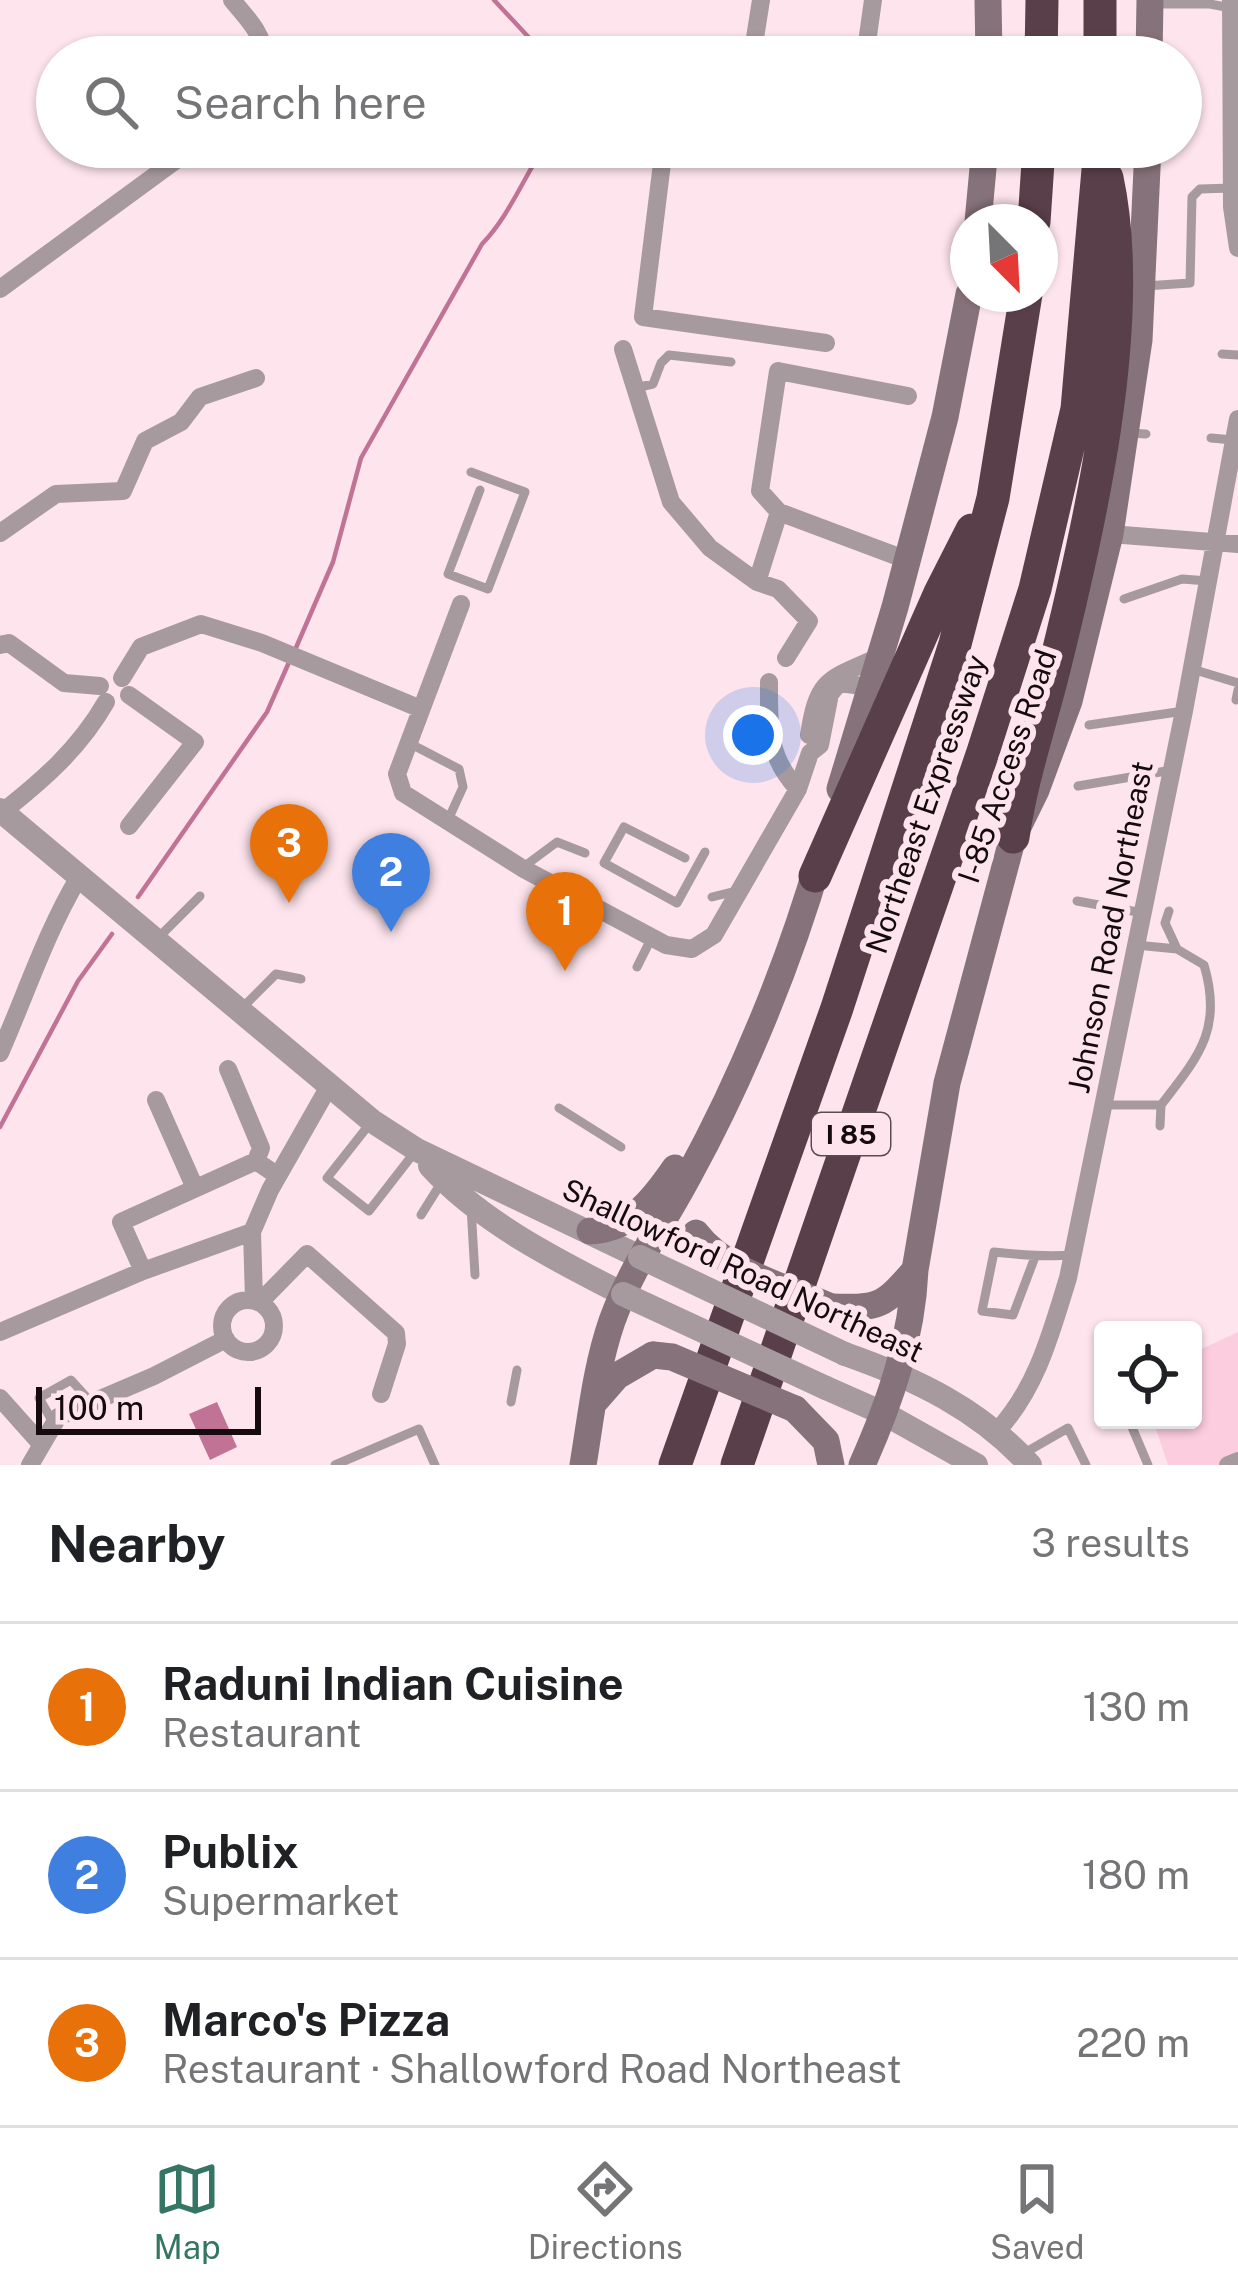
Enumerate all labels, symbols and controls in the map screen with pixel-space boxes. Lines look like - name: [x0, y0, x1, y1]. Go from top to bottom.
- search box: [36, 36, 1202, 168]
- icon: search: [78, 69, 144, 135]
- text: Search here: [174, 76, 427, 129]
- north arrow: [950, 204, 1058, 312]
- street label: I-85 Access Road: [950, 645, 1064, 887]
- street label: Northeast Expressway: [858, 650, 994, 958]
- your location: [723, 705, 783, 765]
- street label: Johnson Road Northeast: [1060, 758, 1160, 1096]
- pin: 3: [250, 804, 328, 903]
- pin: 2: [352, 833, 430, 932]
- pin: 1: [526, 872, 604, 971]
- road number: I 85: [812, 1113, 890, 1155]
- street label: Shallowford Road Northeast: [557, 1170, 929, 1370]
- map controls: [1094, 1321, 1202, 1429]
- button: locate: [1094, 1321, 1202, 1429]
- scale bar: [36, 1381, 261, 1434]
- text: 100 m: [54, 1389, 144, 1427]
- text: Nearby: [48, 1514, 225, 1573]
- text: 3 results: [1031, 1520, 1190, 1566]
- text: Raduni Indian Cuisine: [162, 1657, 624, 1710]
- text: 1: [79, 1684, 95, 1730]
- text: 130 m: [1083, 1684, 1190, 1730]
- text: Restaurant: [162, 1710, 361, 1756]
- text: Publix: [162, 1825, 299, 1878]
- text: 2: [75, 1852, 99, 1898]
- text: 180 m: [1082, 1852, 1190, 1898]
- text: Supermarket: [162, 1878, 399, 1924]
- text: Marco's Pizza: [162, 1993, 450, 2046]
- text: 3: [74, 2020, 100, 2066]
- text: 220 m: [1076, 2020, 1190, 2066]
- text: Restaurant · Shallowford Road Northeast: [162, 2046, 902, 2092]
- tab: Map: [154, 2156, 221, 2266]
- tab: Directions: [528, 2156, 683, 2266]
- tab: Saved: [990, 2156, 1084, 2266]

